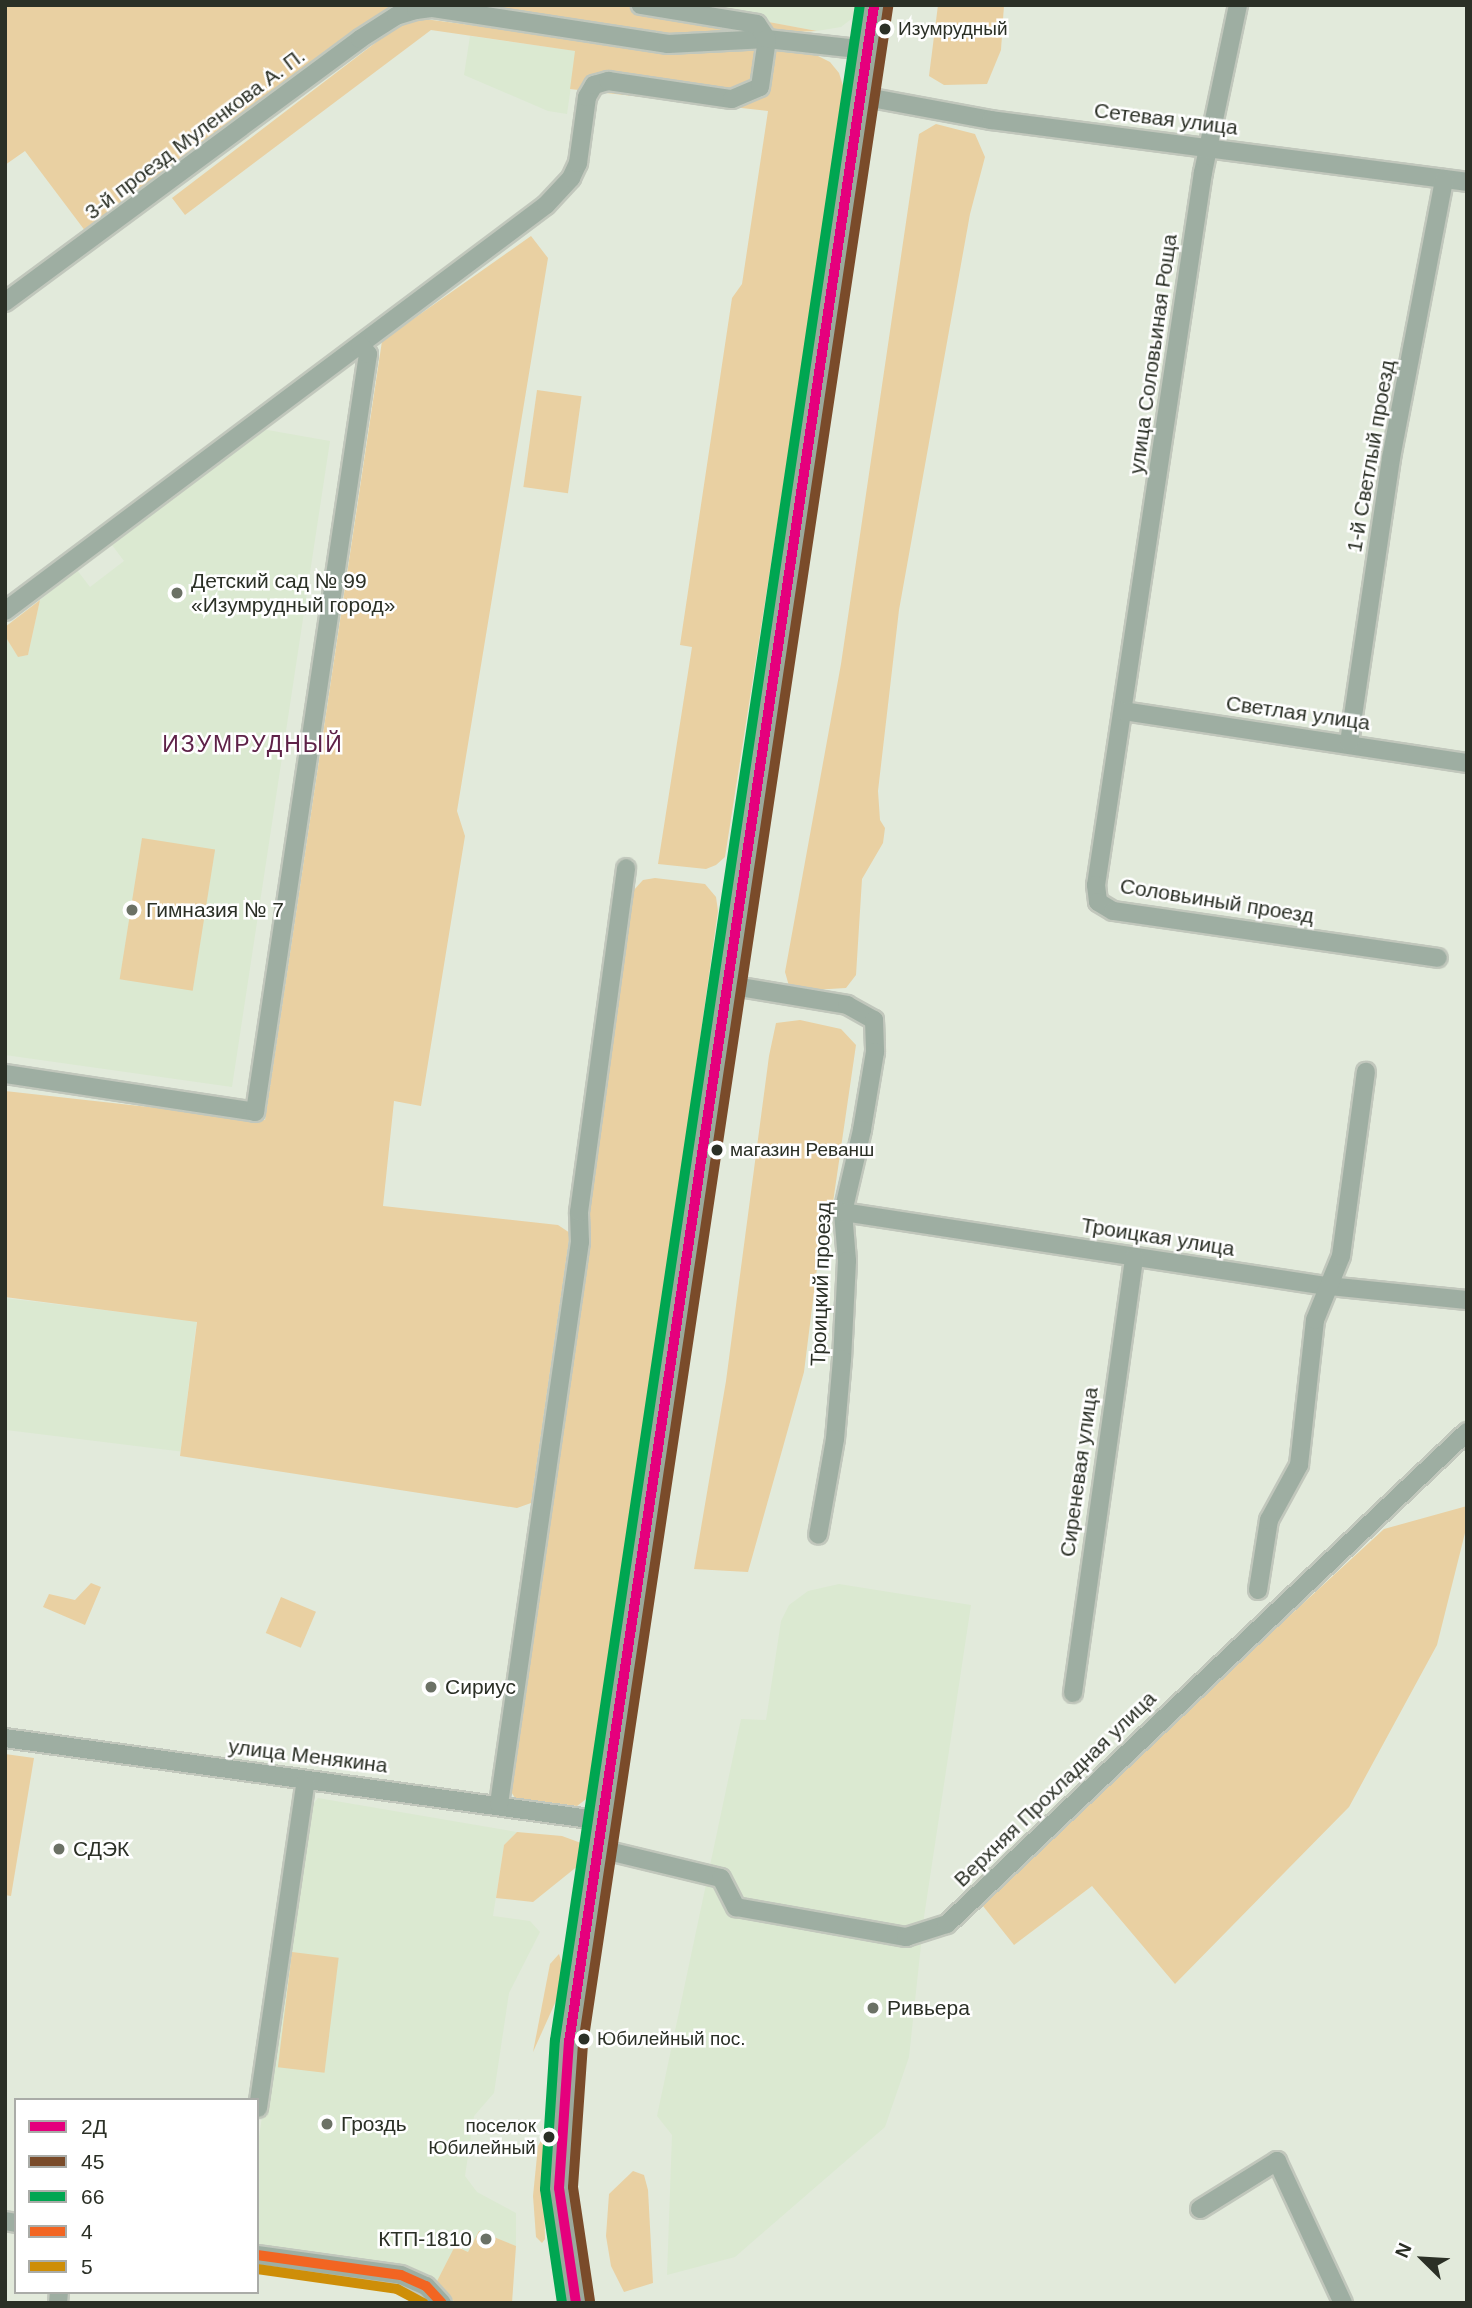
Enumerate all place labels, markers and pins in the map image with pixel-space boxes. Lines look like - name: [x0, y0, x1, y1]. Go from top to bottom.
- place label: Изумрудный: [898, 18, 1008, 40]
- marker: Изумрудный: [878, 22, 892, 36]
- place label: Детский сад № 99 «Изумрудный город»: [191, 568, 395, 618]
- marker: Детский сад № 99 «Изумрудный город»: [169, 585, 185, 601]
- place label: Гимназия № 7: [146, 897, 284, 923]
- marker: Гимназия № 7: [124, 902, 140, 918]
- place label: магазин Реванш: [730, 1139, 874, 1161]
- marker: магазин Реванш: [710, 1143, 724, 1157]
- place label: Сириус: [445, 1674, 516, 1700]
- marker: Сириус: [423, 1679, 439, 1695]
- place label: СДЭК: [73, 1836, 129, 1862]
- marker: СДЭК: [51, 1841, 67, 1857]
- place label: Ривьера: [887, 1995, 970, 2021]
- marker: Ривьера: [865, 2000, 881, 2016]
- place label: Юбилейный пос.: [597, 2028, 746, 2050]
- marker: Юбилейный пос.: [577, 2032, 591, 2046]
- place label: Гроздь: [341, 2111, 407, 2137]
- place label: поселок Юбилейный: [428, 2115, 536, 2159]
- marker: Гроздь: [319, 2116, 335, 2132]
- marker: поселок Юбилейный: [542, 2130, 556, 2144]
- place label: КТП-1810: [378, 2226, 472, 2252]
- marker: КТП-1810: [478, 2231, 494, 2247]

